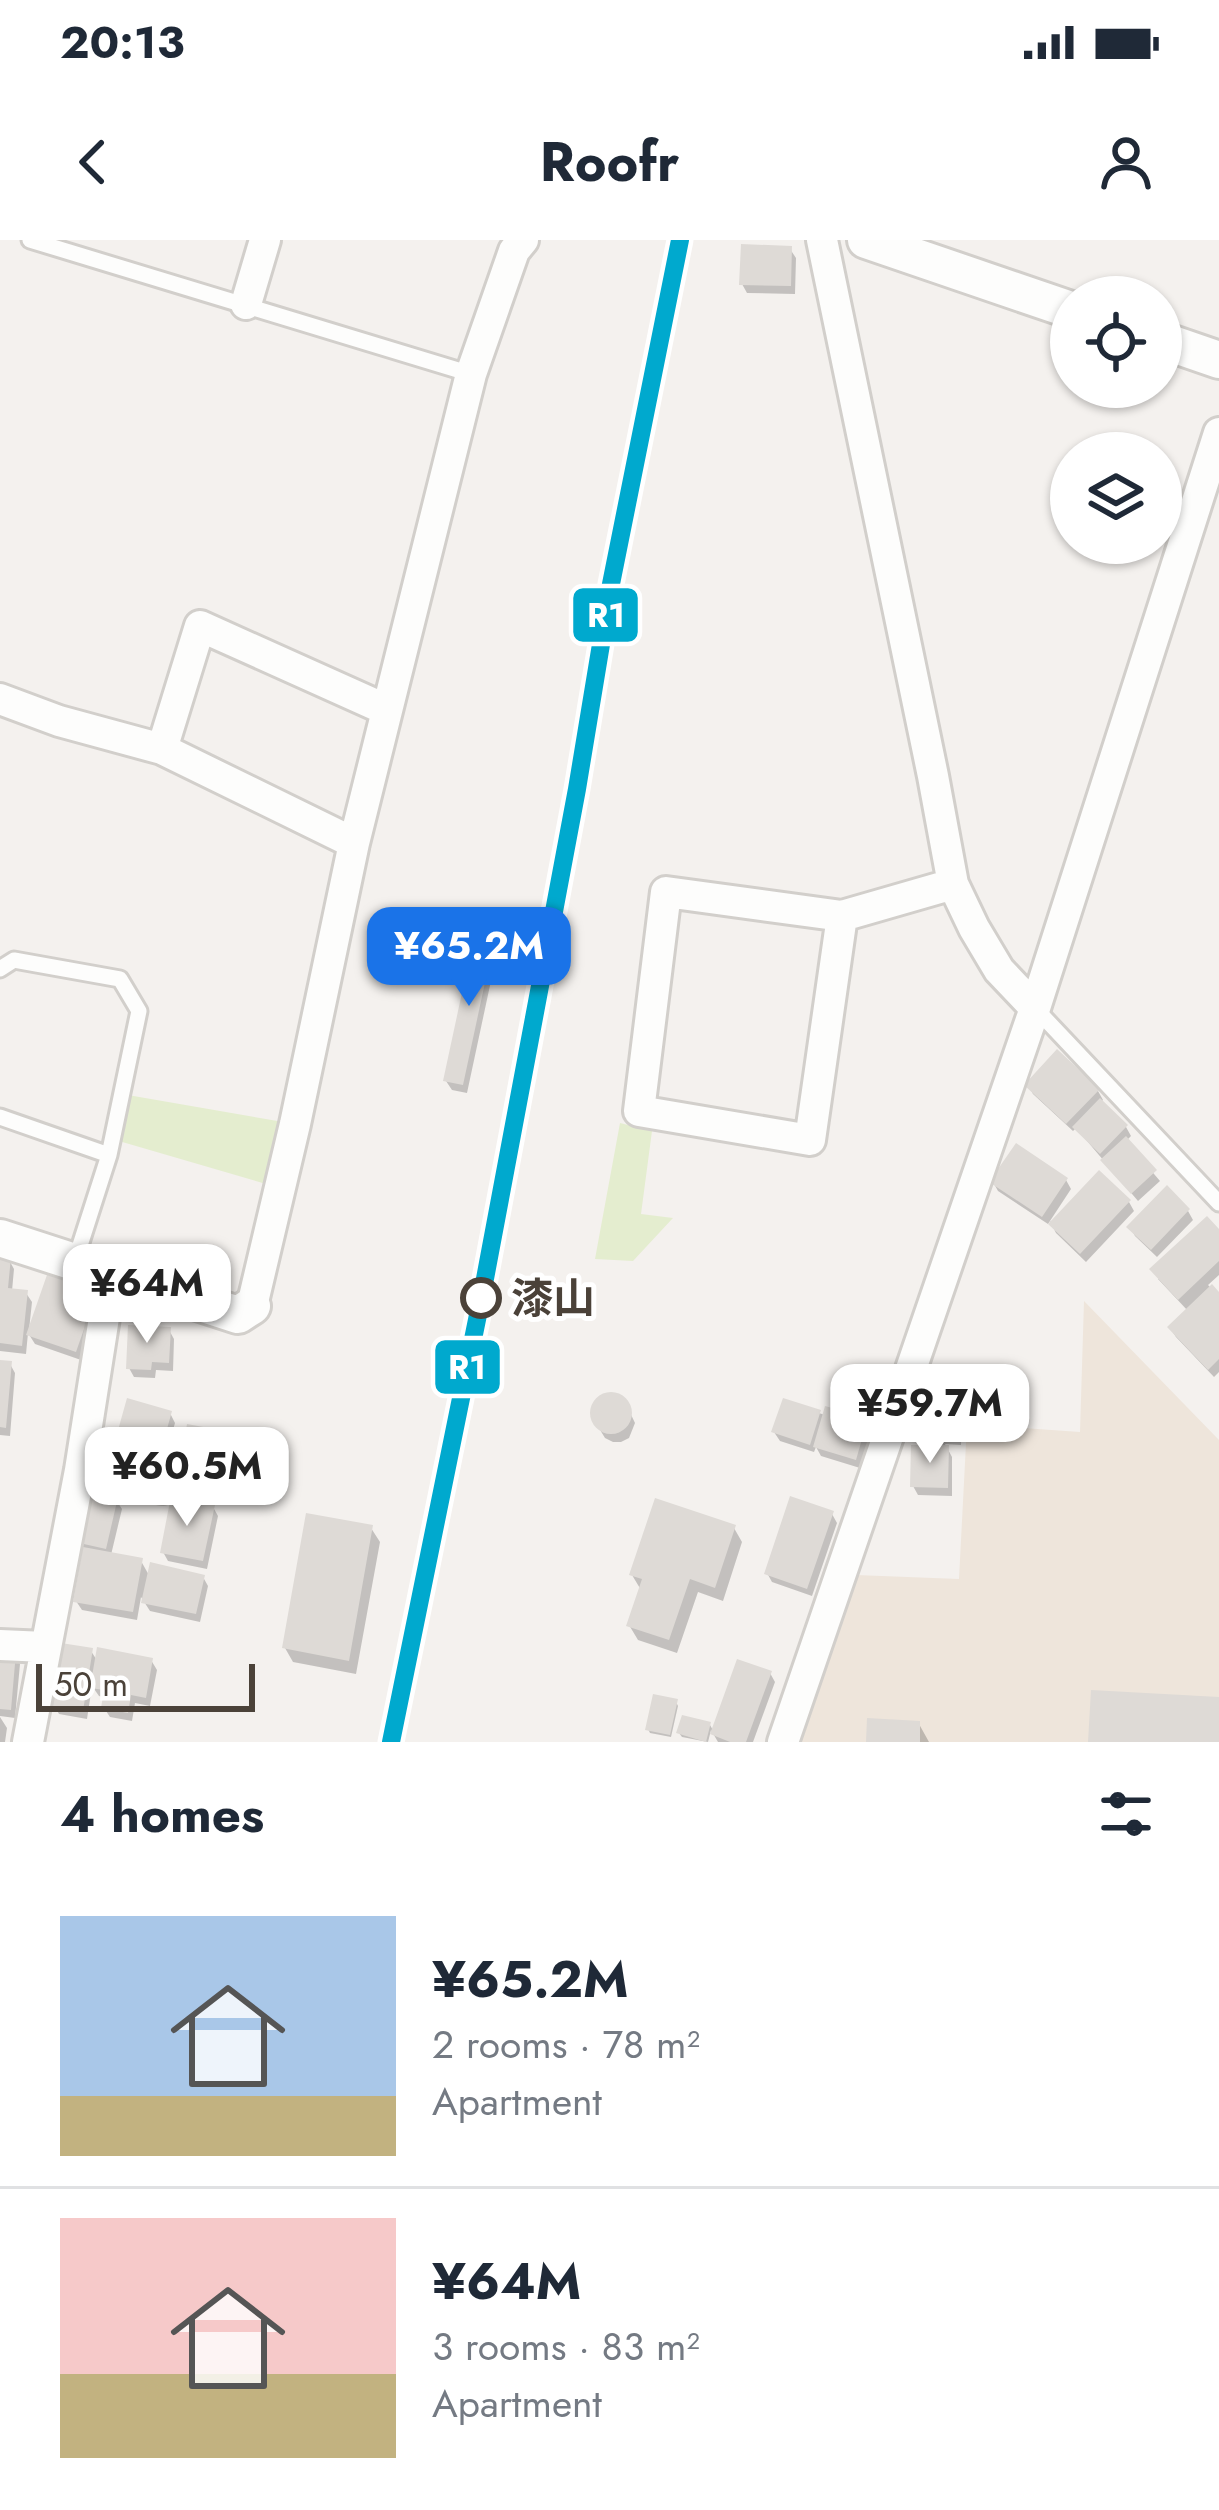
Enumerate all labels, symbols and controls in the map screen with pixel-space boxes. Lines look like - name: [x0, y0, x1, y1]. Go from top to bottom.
- text: 20:13: [60, 10, 185, 75]
- text: Roofr: [540, 123, 679, 201]
- icon: back: [60, 129, 126, 195]
- icon: person: [1093, 129, 1159, 195]
- map controls: [1050, 276, 1182, 564]
- button: locate: [1050, 276, 1182, 408]
- button: layers: [1050, 432, 1182, 564]
- line badge: R1: [571, 586, 640, 644]
- text: R1: [587, 592, 625, 639]
- pin: ¥65.2M: [371, 907, 567, 1009]
- text: ¥65.2M: [394, 917, 544, 974]
- pin: ¥64M: [76, 1244, 218, 1346]
- text: ¥64M: [90, 1254, 204, 1311]
- place label: 漆山: [511, 1268, 595, 1329]
- marker: 漆山: [462, 1279, 500, 1317]
- line badge: R1: [433, 1338, 502, 1396]
- text: R1: [448, 1344, 486, 1391]
- pin: ¥59.7M: [832, 1364, 1028, 1466]
- text: ¥59.7M: [857, 1374, 1003, 1431]
- pin: ¥60.5M: [89, 1427, 285, 1529]
- text: ¥60.5M: [112, 1437, 262, 1494]
- scale bar: [36, 1658, 255, 1711]
- text: 50 m: [54, 1661, 128, 1708]
- text: 4 homes: [60, 1777, 264, 1851]
- icon: filters: [1093, 1781, 1159, 1847]
- text: ¥65.2M: [432, 1942, 628, 2016]
- icon: home: [156, 1964, 300, 2108]
- text: 2 rooms · 78 m²: [432, 2016, 700, 2073]
- text: Apartment: [432, 2073, 602, 2130]
- text: ¥64M: [432, 2244, 581, 2318]
- icon: home: [156, 2266, 300, 2410]
- text: 3 rooms · 83 m²: [432, 2318, 700, 2375]
- text: Apartment: [432, 2375, 602, 2432]

